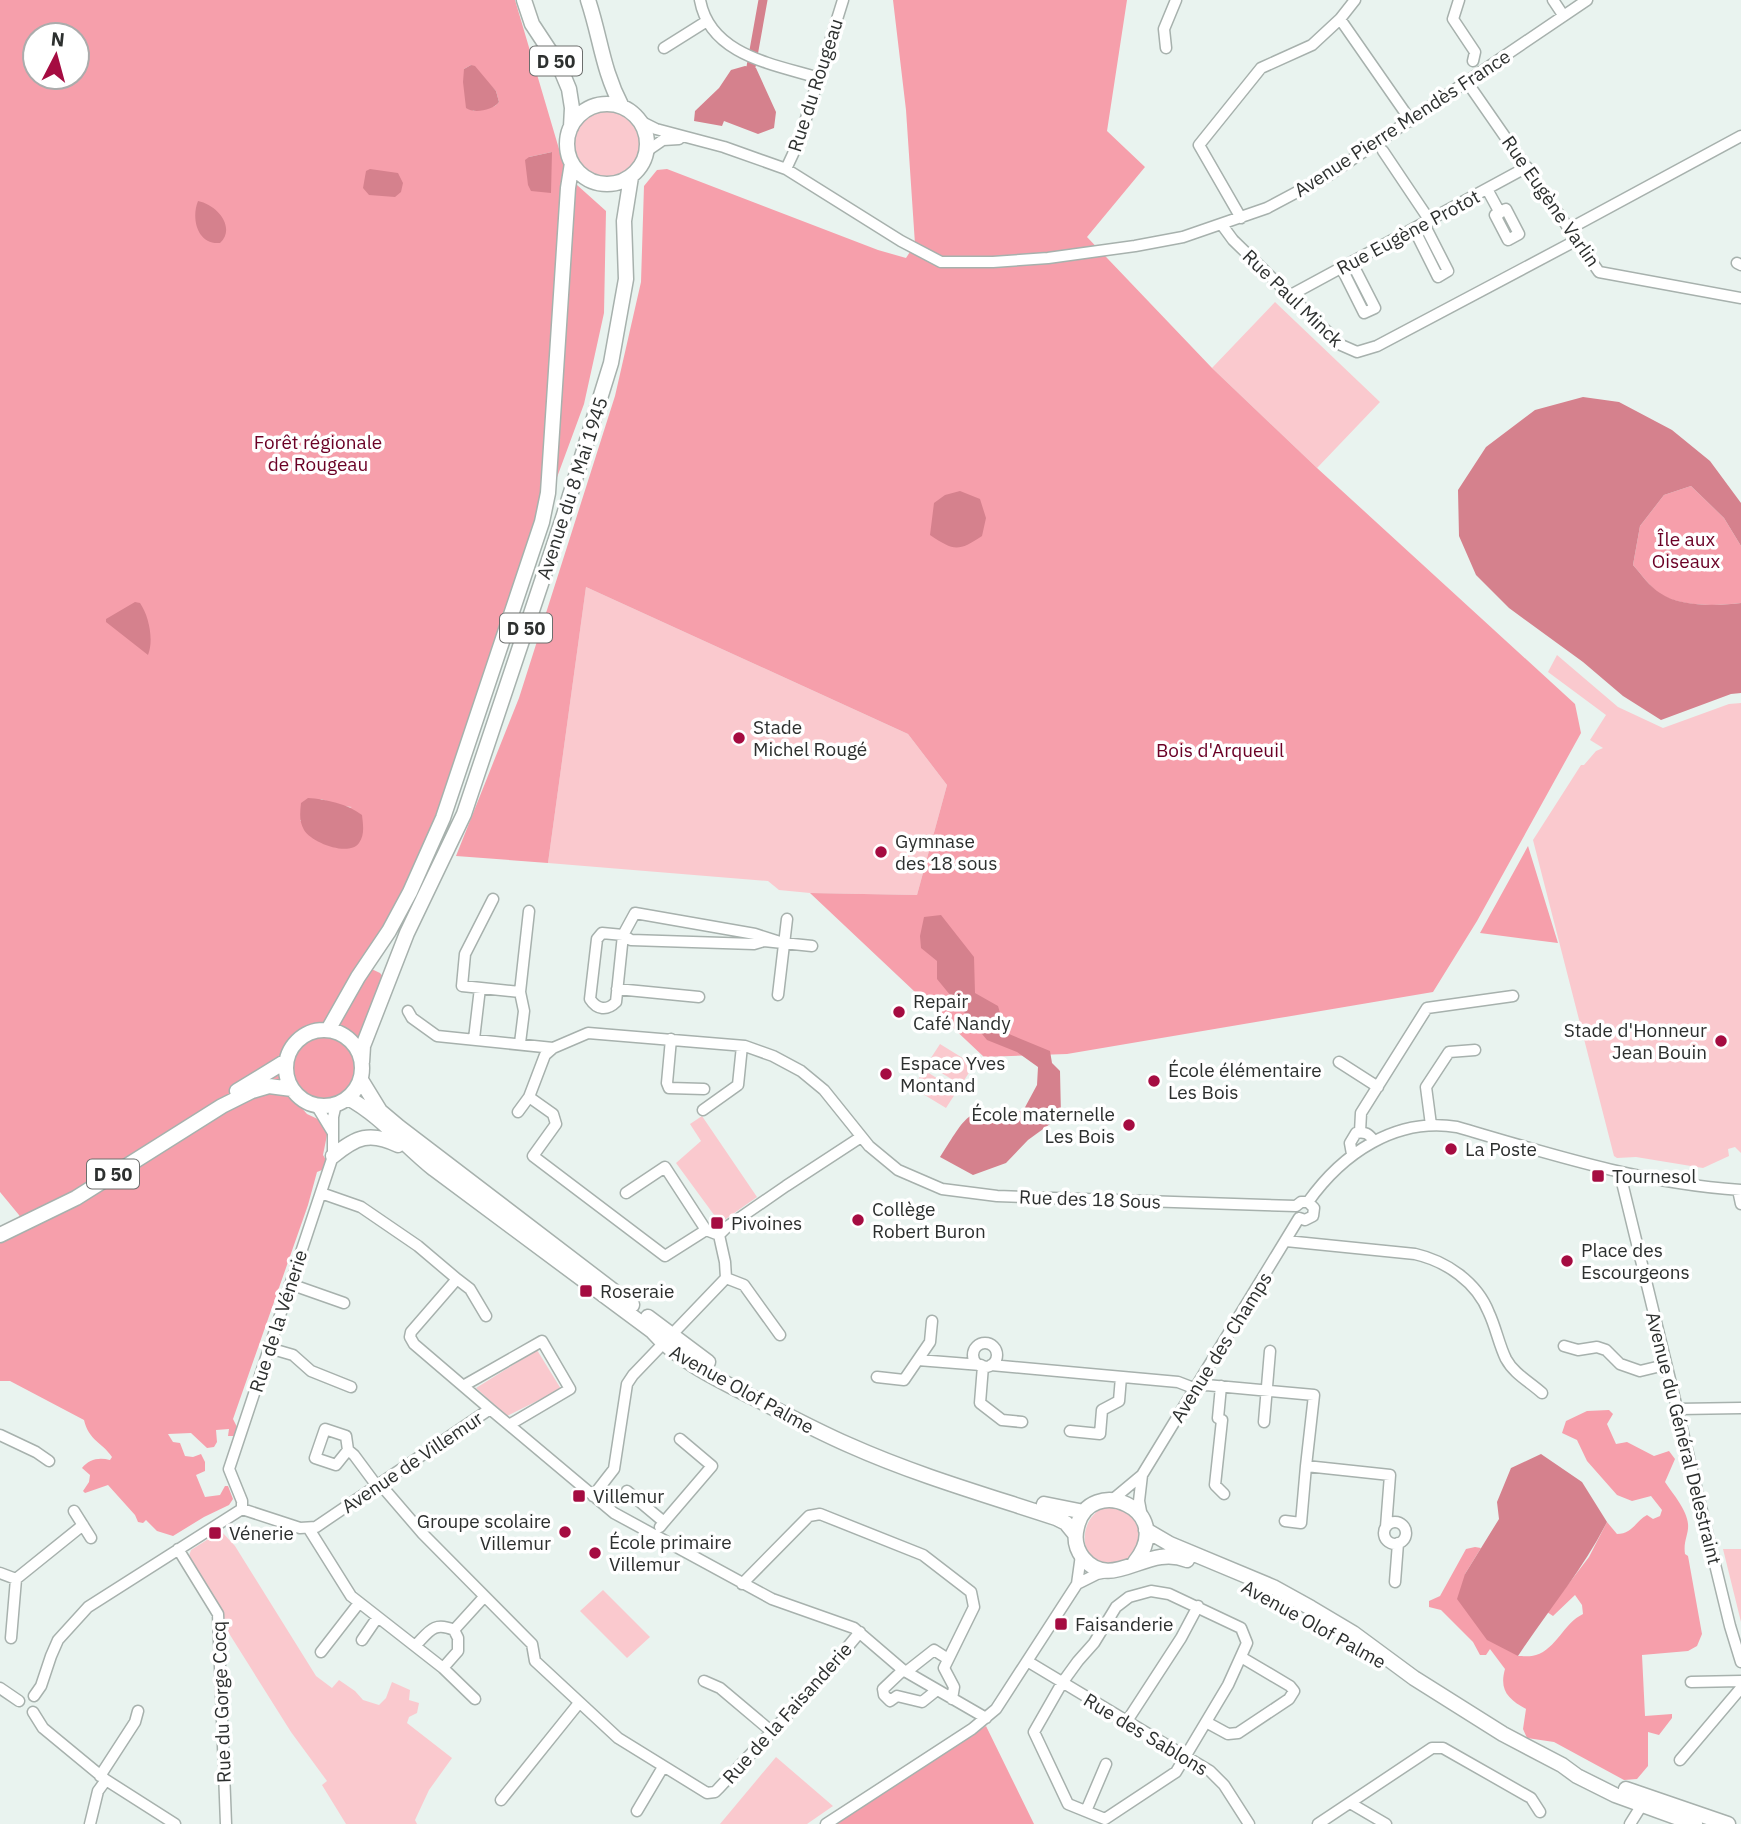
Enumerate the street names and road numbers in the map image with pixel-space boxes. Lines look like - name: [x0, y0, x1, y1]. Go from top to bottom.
- street label: Rue du Rougeau: [782, 15, 848, 155]
- street label: Avenue Pierre Mendès France: [1289, 44, 1515, 202]
- road number: D 50: [530, 46, 582, 76]
- street label: Rue Eugène Varlin: [1497, 131, 1605, 271]
- street label: Rue Eugène Protot: [1332, 184, 1484, 280]
- street label: Rue Paul Minck: [1238, 244, 1348, 352]
- street label: Avenue du 8 Mai 1945: [531, 394, 613, 582]
- road number: D 50: [500, 614, 552, 642]
- road number: D 50: [87, 1160, 139, 1189]
- street label: Rue des 18 Sous: [1019, 1185, 1161, 1213]
- street label: Rue de la Vénerie: [244, 1247, 312, 1395]
- street label: Avenue des Champs: [1165, 1267, 1277, 1427]
- street label: Avenue du Général Delestraint: [1641, 1309, 1727, 1567]
- street label: Avenue Olof Palme: [666, 1339, 818, 1439]
- street label: Avenue de Villemur: [337, 1406, 487, 1518]
- street label: Avenue Olof Palme: [1238, 1574, 1390, 1674]
- street label: Rue du Gorge Cocq: [206, 1620, 236, 1784]
- street label: Rue de la Faisanderie: [717, 1637, 857, 1789]
- street label: Rue des Sablons: [1079, 1687, 1213, 1781]

